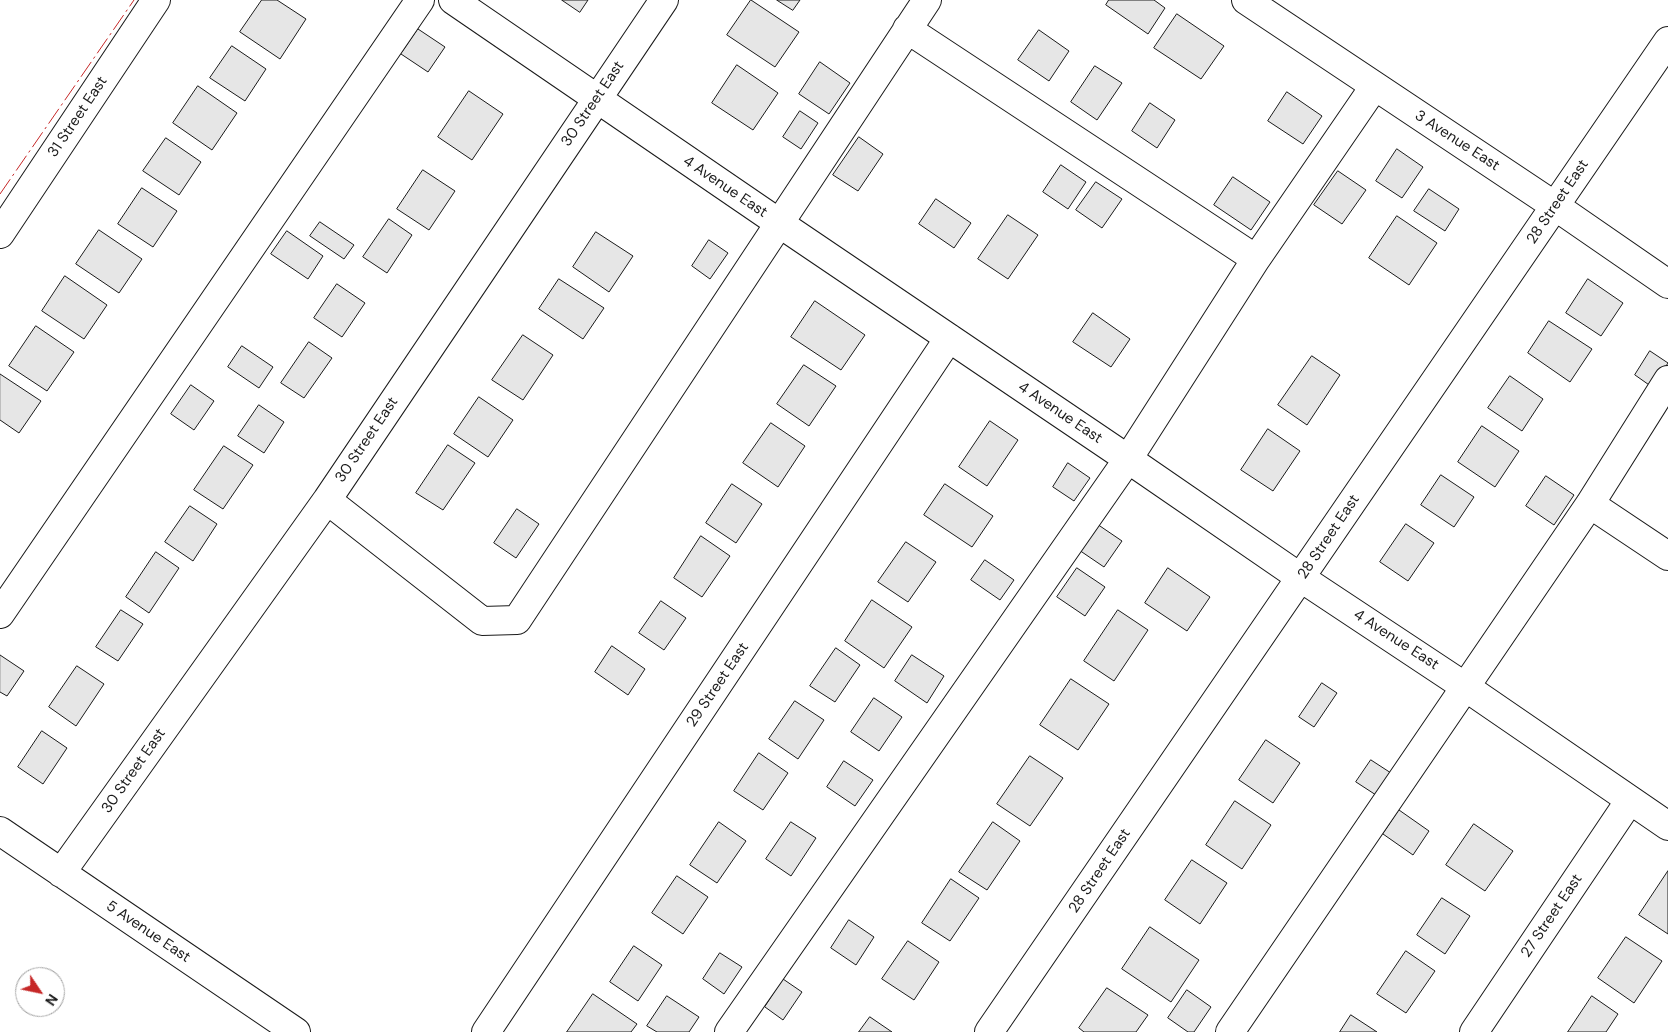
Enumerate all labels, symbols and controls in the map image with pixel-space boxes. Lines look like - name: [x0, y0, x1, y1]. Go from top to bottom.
- street label: 30 Street East: [558, 58, 628, 150]
- street label: 31 Street East: [44, 73, 112, 161]
- street label: 3 Avenue East: [1411, 107, 1503, 175]
- street label: 4 Avenue East: [679, 152, 771, 222]
- street label: 28 Street East: [1523, 156, 1593, 248]
- street label: 4 Avenue East: [1014, 378, 1106, 448]
- street label: 30 Street East: [332, 394, 402, 486]
- street label: 28 Street East: [1294, 491, 1364, 583]
- street label: 4 Avenue East: [1350, 606, 1442, 674]
- street label: 29 Street East: [683, 639, 753, 731]
- street label: 30 Street East: [98, 725, 170, 817]
- street label: 28 Street East: [1065, 825, 1135, 917]
- street label: 27 Street East: [1518, 871, 1586, 961]
- street label: 5 Avenue East: [102, 897, 194, 967]
- north arrow: [15, 967, 65, 1017]
- text: N: [41, 991, 62, 1009]

